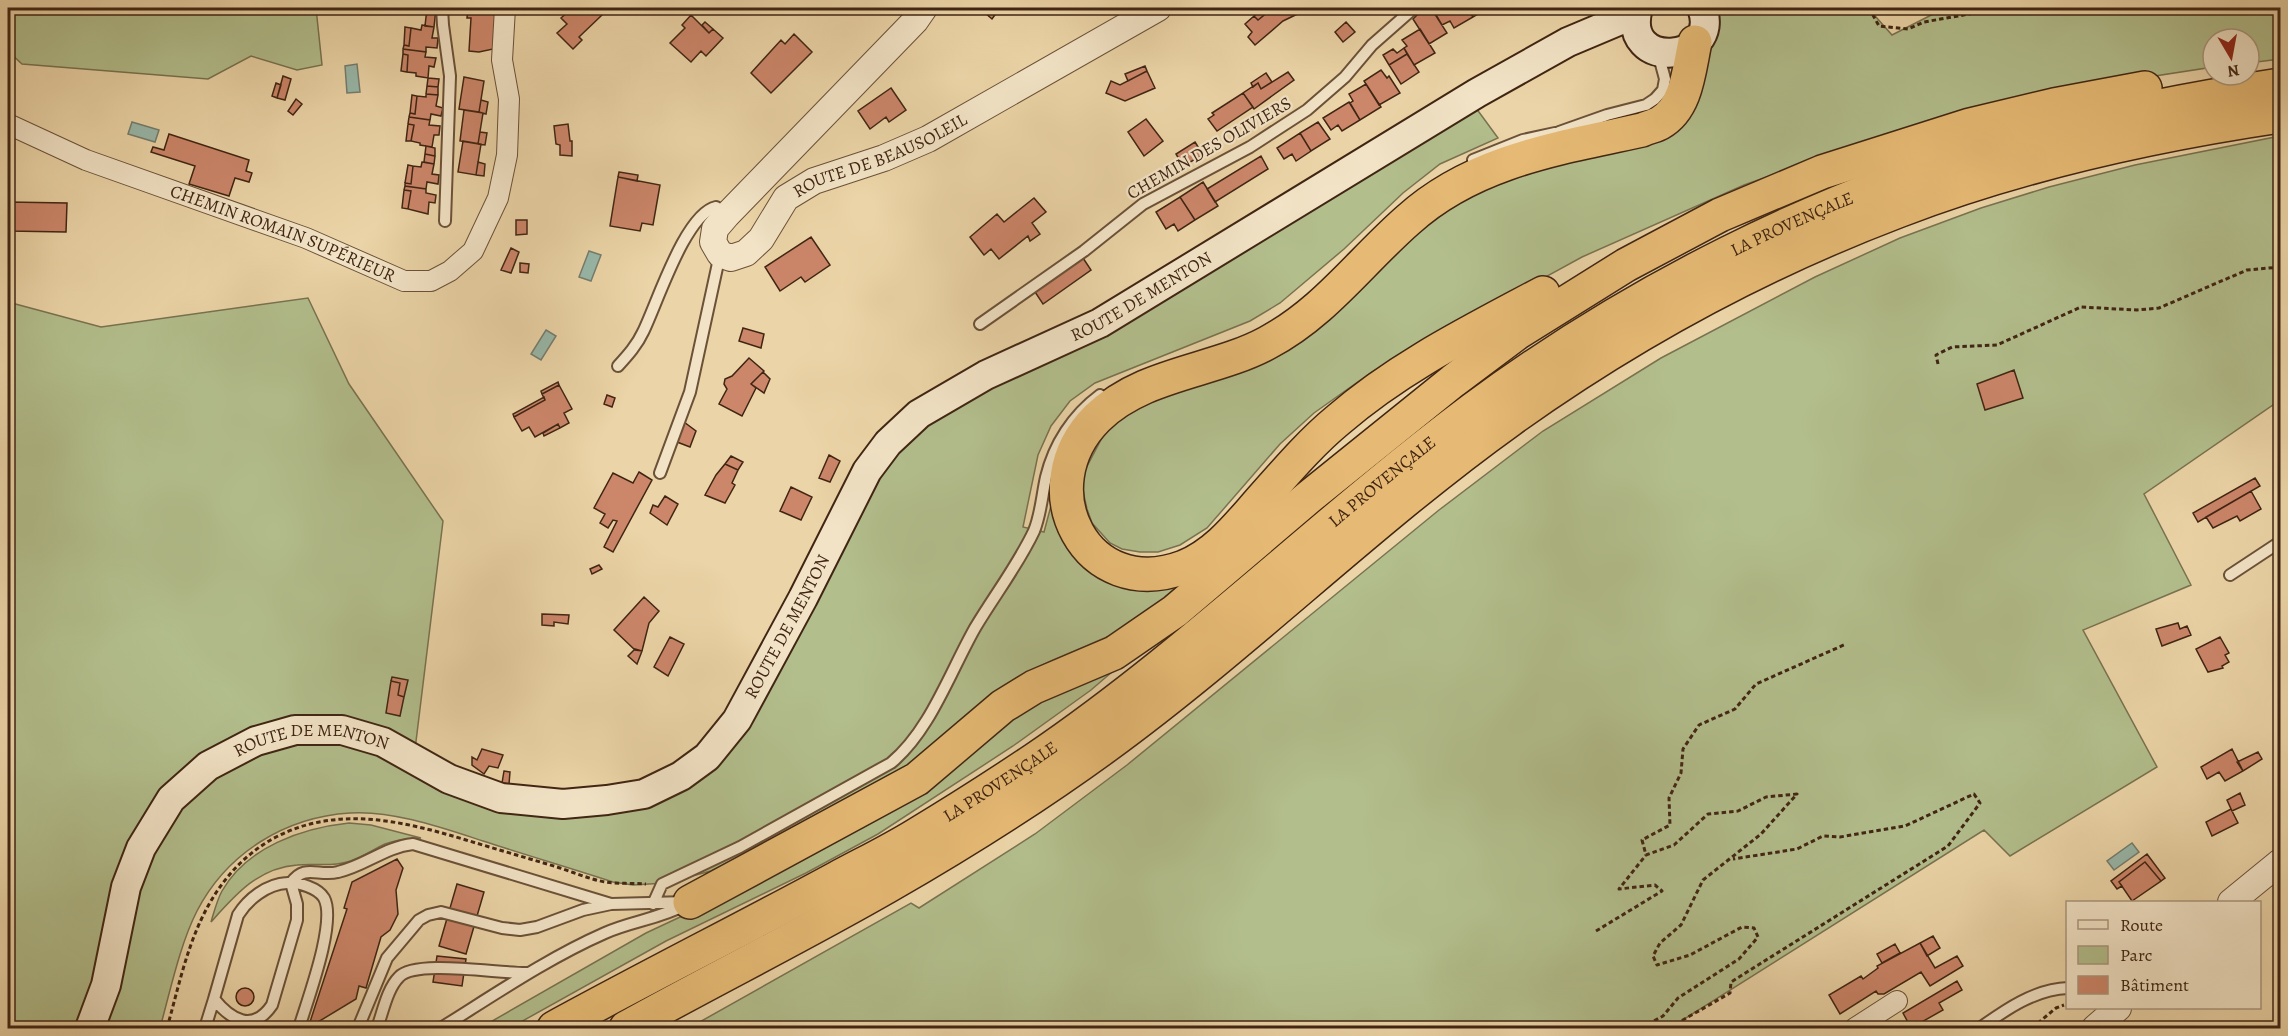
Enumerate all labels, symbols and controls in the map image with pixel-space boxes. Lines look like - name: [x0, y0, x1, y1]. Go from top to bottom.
- north arrow: [2201, 27, 2261, 87]
- text: N: [2225, 59, 2241, 83]
- street label: CHEMIN DES OLIVIERS: [1122, 91, 1296, 205]
- street label: ROUTE DE BEAUSOLEIL: [788, 107, 972, 203]
- street label: CHEMIN ROMAIN SUPÉRIEUR: [167, 179, 399, 288]
- street label: LA PROVENÇALE: [1727, 186, 1857, 262]
- street label: ROUTE DE MENTON: [1067, 246, 1216, 347]
- street label: LA PROVENÇALE: [1323, 430, 1441, 532]
- street label: ROUTE DE MENTON: [739, 550, 835, 703]
- street label: ROUTE DE MENTON: [229, 718, 392, 763]
- street label: LA PROVENÇALE: [938, 735, 1062, 828]
- legend: [2066, 901, 2261, 1009]
- text: Route: [2120, 913, 2163, 937]
- text: Parc: [2120, 943, 2152, 967]
- text: Bâtiment: [2120, 973, 2189, 997]

